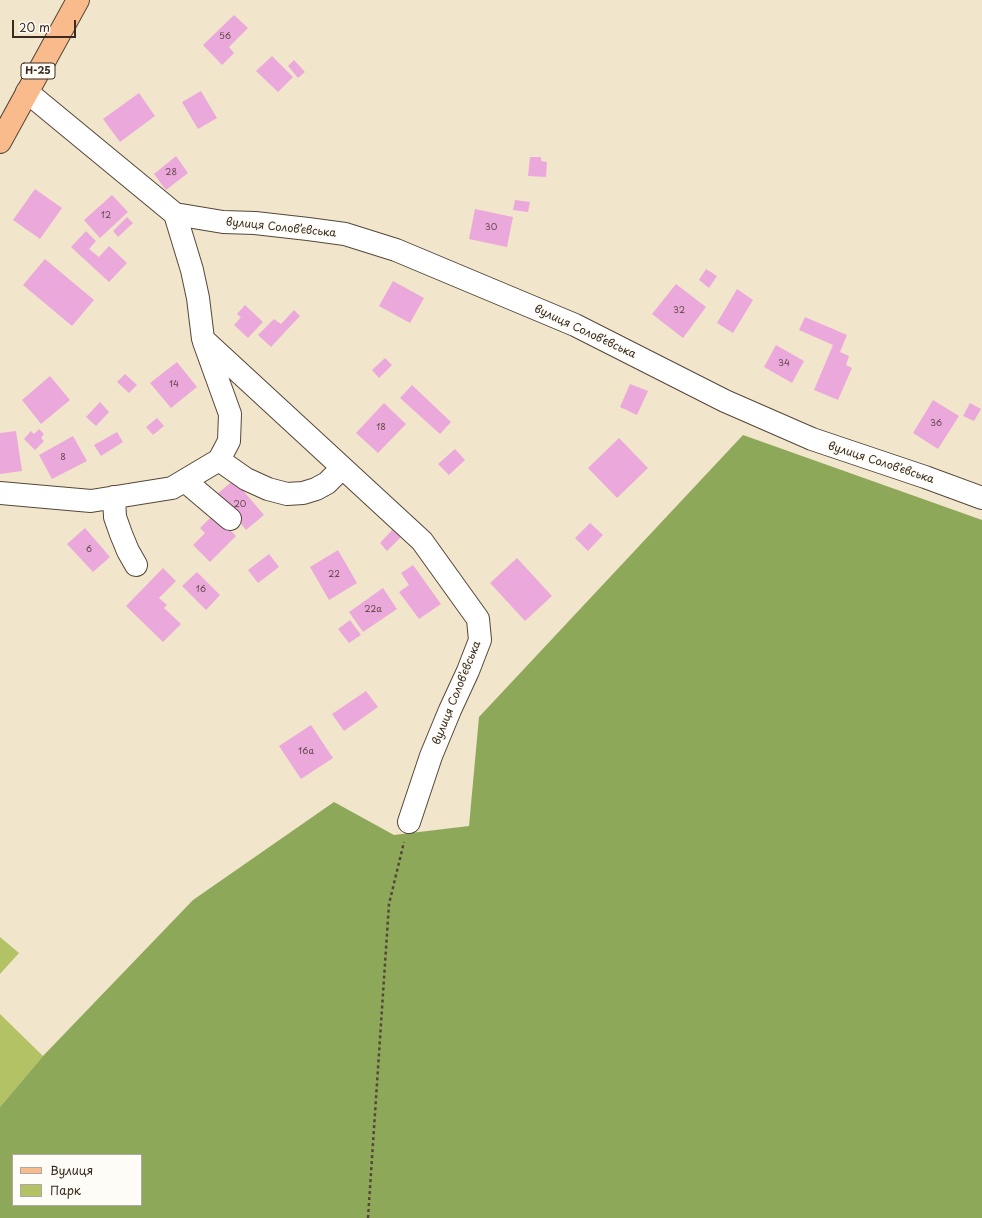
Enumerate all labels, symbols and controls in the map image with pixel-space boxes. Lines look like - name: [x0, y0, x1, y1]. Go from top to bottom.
- scale bar: [14, 12, 78, 38]
- text: 20 m: [19, 18, 50, 36]
- house number: 56: [219, 32, 231, 42]
- road number: Н-25: [21, 63, 55, 79]
- house number: 28: [165, 168, 177, 178]
- house number: 12: [101, 211, 111, 221]
- street label: вулиця Соловʼєвська: [225, 216, 337, 240]
- house number: 30: [485, 223, 497, 233]
- street label: вулиця Соловʼєвська: [532, 303, 638, 361]
- house number: 32: [673, 306, 685, 316]
- house number: 34: [778, 359, 790, 369]
- house number: 14: [169, 380, 179, 390]
- house number: 36: [930, 419, 942, 429]
- house number: 18: [376, 423, 386, 433]
- street label: вулиця Соловʼєвська: [826, 440, 936, 486]
- house number: 8: [60, 453, 66, 463]
- house number: 20: [234, 500, 246, 510]
- house number: 6: [86, 545, 92, 555]
- house number: 22: [328, 570, 340, 580]
- house number: 16: [196, 585, 206, 595]
- house number: 22а: [364, 605, 382, 615]
- street label: вулиця Соловʼєвська: [430, 639, 484, 747]
- house number: 16а: [298, 747, 314, 757]
- legend: [12, 1154, 142, 1206]
- text: Вулиця: [50, 1161, 93, 1179]
- text: Парк: [50, 1181, 81, 1199]

